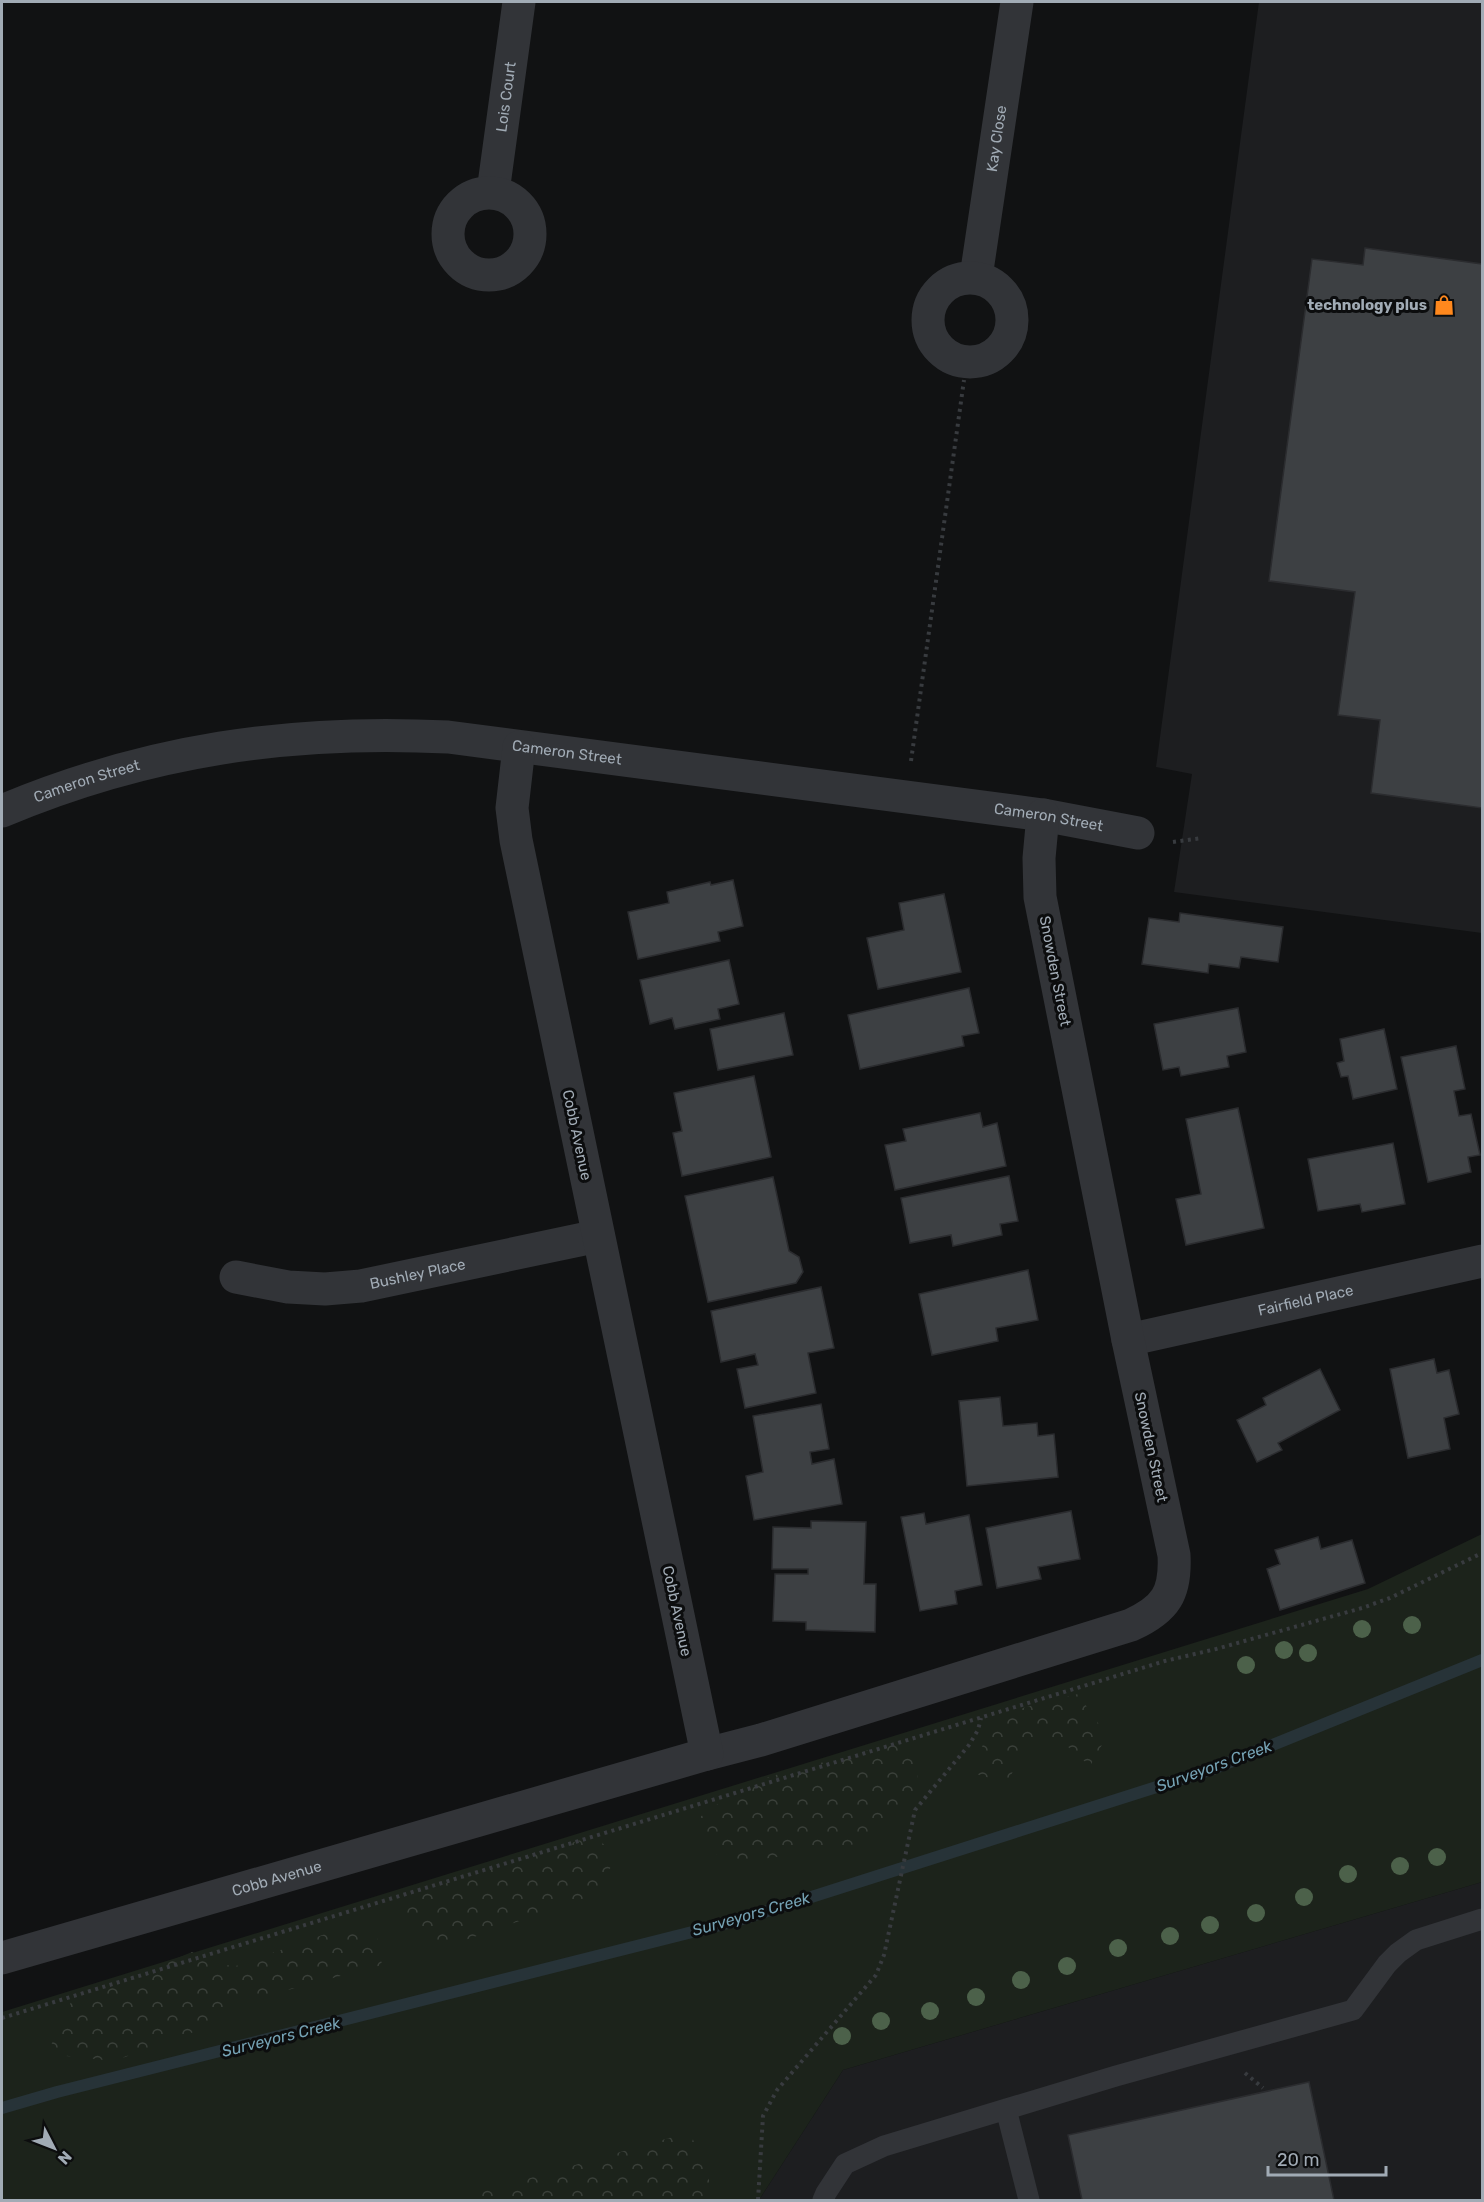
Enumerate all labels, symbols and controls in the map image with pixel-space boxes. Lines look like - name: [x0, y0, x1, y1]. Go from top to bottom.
- street label: Lois Court: [492, 60, 520, 133]
- street label: Kay Close: [983, 104, 1010, 173]
- shop icon: technology plus: [1432, 293, 1456, 317]
- place label: technology plus: [1307, 296, 1427, 314]
- street label: Cameron Street: [511, 736, 623, 769]
- street label: Cameron Street: [31, 756, 142, 806]
- street label: Cameron Street: [993, 800, 1105, 835]
- street label: Snowden Street: [1035, 914, 1075, 1028]
- street label: Cobb Avenue: [559, 1088, 595, 1182]
- street label: Bushley Place: [368, 1255, 467, 1293]
- street label: Fairfield Place: [1256, 1281, 1355, 1320]
- street label: Snowden Street: [1131, 1390, 1171, 1504]
- street label: Cobb Avenue: [659, 1564, 695, 1658]
- water label: Surveyors Creek: [1154, 1736, 1275, 1796]
- street label: Cobb Avenue: [230, 1857, 324, 1900]
- water label: Surveyors Creek: [690, 1888, 813, 1940]
- water label: Surveyors Creek: [220, 2013, 343, 2061]
- north arrow: [24, 2118, 84, 2178]
- scale bar: [1268, 2139, 1386, 2177]
- text: N: [54, 2147, 76, 2168]
- text: 20 m: [1277, 2149, 1319, 2171]

